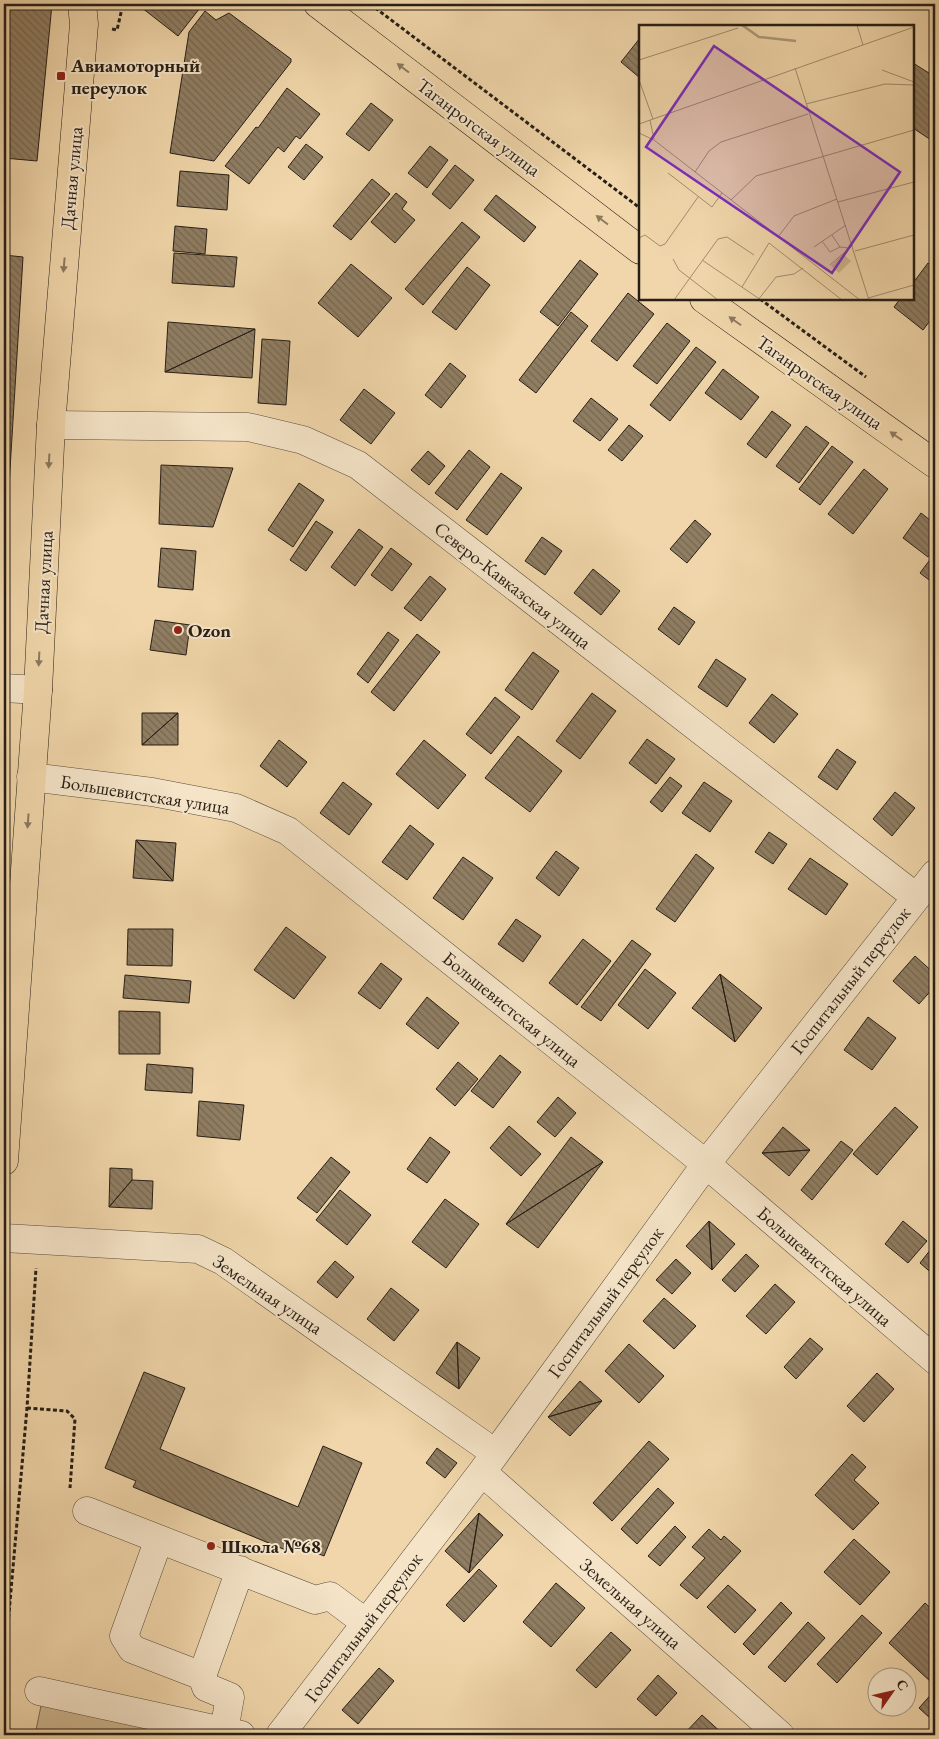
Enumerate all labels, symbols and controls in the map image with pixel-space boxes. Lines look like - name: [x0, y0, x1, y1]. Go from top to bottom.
- inset map: [639, 25, 914, 300]
- place label: Авиамоторный переулок: [70, 53, 200, 100]
- one-way arrow: [397, 63, 410, 74]
- marker: Авиамоторный переулок: [55, 70, 67, 82]
- street label: Таганрогская улица: [412, 73, 546, 182]
- street label: Дачная улица: [55, 125, 88, 231]
- one-way arrow: [595, 215, 608, 226]
- one-way arrow: [60, 257, 68, 273]
- one-way arrow: [728, 316, 742, 326]
- street label: Таганрогская улица: [752, 329, 888, 436]
- one-way arrow: [889, 431, 902, 441]
- one-way arrow: [45, 454, 53, 470]
- street label: Северо-Кавказская улица: [429, 516, 597, 655]
- street label: Дачная улица: [28, 529, 59, 634]
- place label: Ozon: [188, 618, 231, 643]
- marker: Ozon: [172, 624, 184, 636]
- one-way arrow: [35, 651, 43, 667]
- street label: Большевистская улица: [58, 769, 232, 820]
- one-way arrow: [24, 813, 32, 829]
- street label: Госпитальный переулок: [785, 901, 916, 1060]
- street label: Большевистская улица: [437, 946, 586, 1073]
- street label: Большевистская улица: [752, 1201, 898, 1332]
- street label: Госпитальный переулок: [542, 1222, 669, 1383]
- street label: Земельная улица: [208, 1249, 328, 1341]
- place label: Школа №68: [221, 1534, 321, 1559]
- marker: Школа №68: [205, 1540, 217, 1552]
- street label: Госпитальный переулок: [299, 1547, 428, 1707]
- street label: Земельная улица: [575, 1552, 687, 1655]
- north arrow: [866, 1666, 916, 1716]
- text: С: [893, 1676, 913, 1694]

